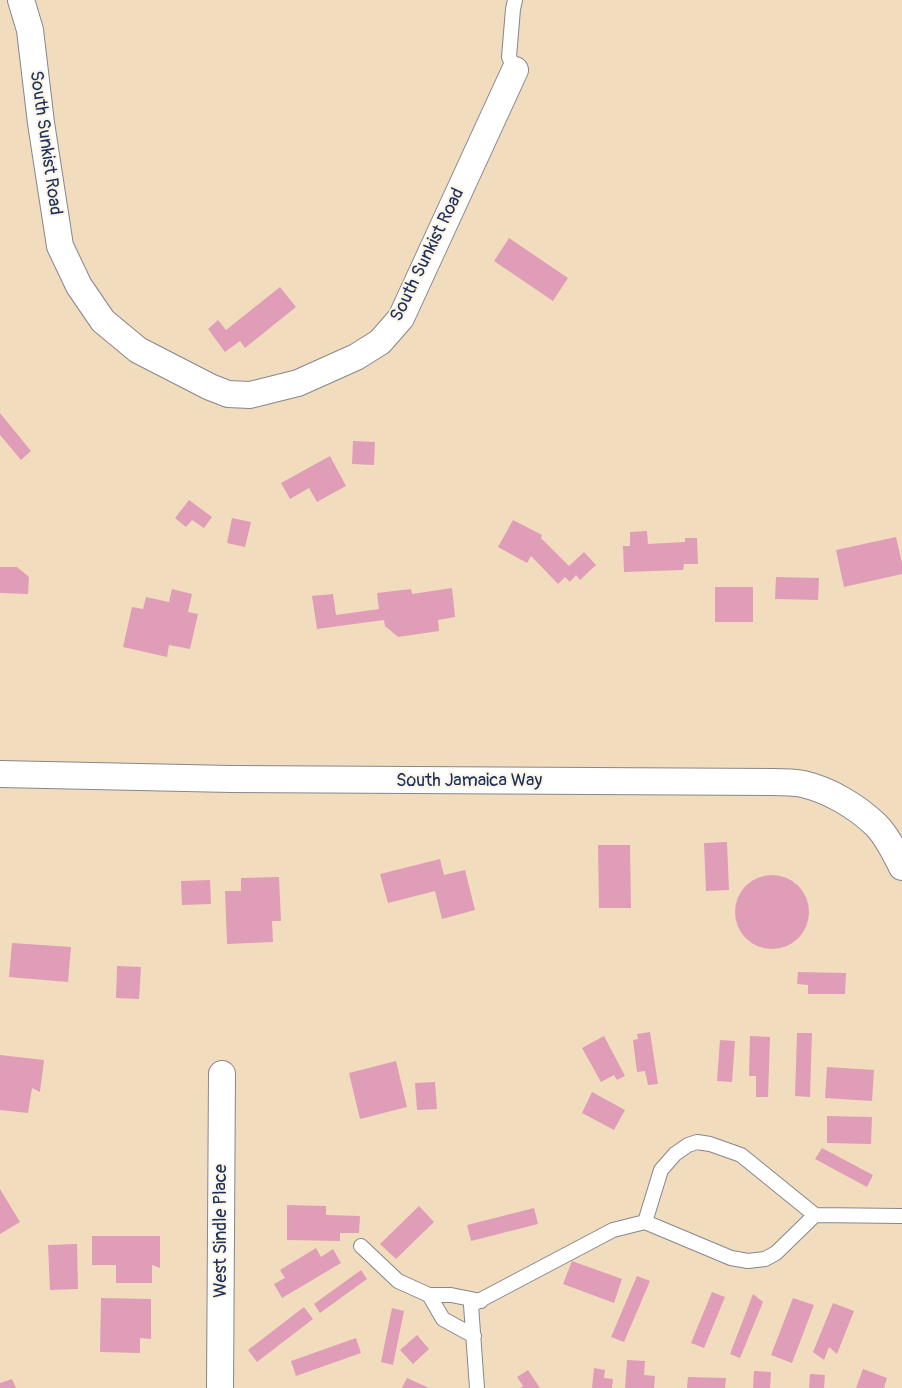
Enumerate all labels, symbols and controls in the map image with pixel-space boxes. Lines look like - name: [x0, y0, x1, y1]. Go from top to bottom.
- street label: South Sunkist Road: [24, 69, 66, 217]
- street label: South Sunkist Road: [386, 185, 470, 325]
- street label: South Jamaica Way: [396, 770, 542, 792]
- street label: West Sindle Place: [210, 1164, 232, 1298]

